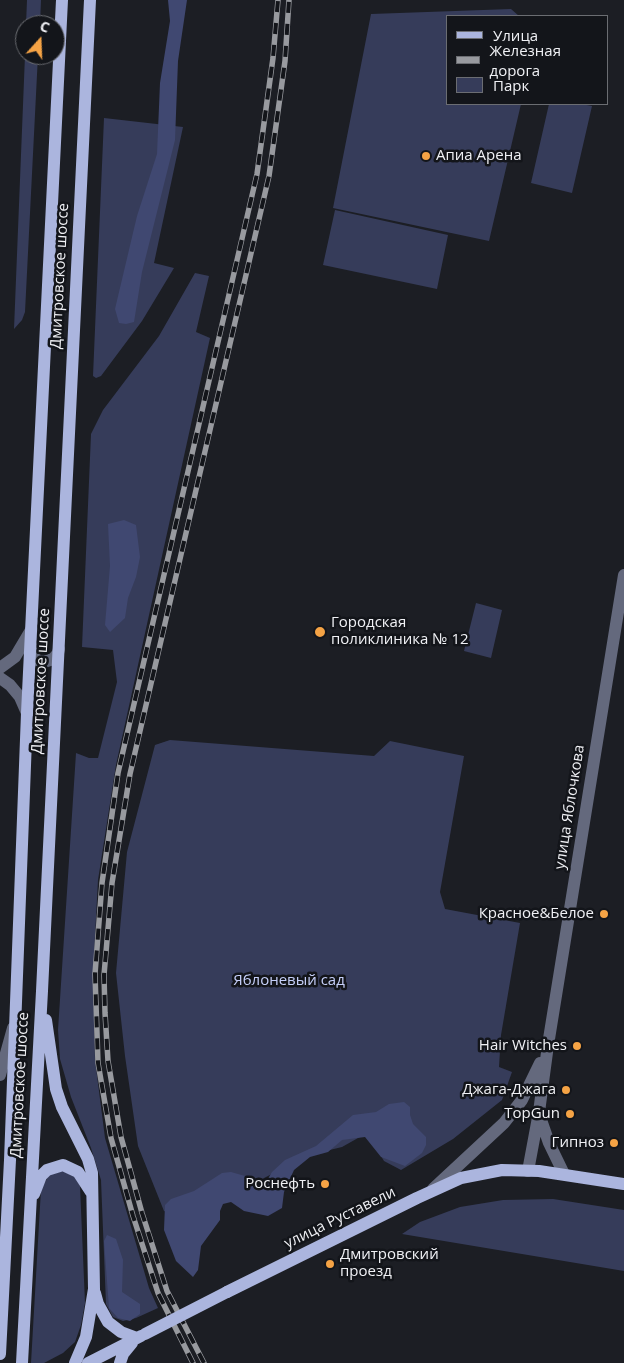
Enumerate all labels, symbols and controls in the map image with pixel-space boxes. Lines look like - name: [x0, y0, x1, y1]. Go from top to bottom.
- north arrow: [15, 15, 65, 65]
- legend: [446, 15, 609, 105]
- text: С: [38, 16, 52, 37]
- text: Улица: [493, 25, 538, 45]
- text: Железная дорога: [490, 40, 561, 80]
- text: Парк: [493, 75, 529, 95]
- place label: Апиа Арена: [436, 147, 521, 165]
- marker: Апиа Арена: [420, 150, 432, 162]
- street label: Дмитровское шоссе: [47, 203, 73, 349]
- street label: Дмитровское шоссе: [28, 608, 54, 754]
- place label: Городская поликлиника № 12: [331, 614, 469, 649]
- marker: Городская поликлиника № 12: [313, 625, 327, 639]
- street label: улица Яблочкова: [551, 743, 589, 871]
- place label: Красное&Белое: [479, 905, 594, 923]
- marker: Красное&Белое: [598, 908, 610, 920]
- park label: Яблоневый сад: [233, 972, 345, 990]
- street label: Дмитровское шоссе: [7, 1012, 33, 1158]
- place label: Hair Witches: [479, 1037, 567, 1055]
- marker: Hair Witches: [571, 1040, 583, 1052]
- place label: Джага-Джага: [462, 1081, 556, 1099]
- marker: Джага-Джага: [560, 1084, 572, 1096]
- place label: TopGun: [504, 1105, 560, 1123]
- marker: TopGun: [564, 1108, 576, 1120]
- place label: Гипноз: [552, 1134, 604, 1152]
- marker: Гипноз: [608, 1137, 620, 1149]
- place label: Роснефть: [245, 1175, 315, 1193]
- marker: Роснефть: [319, 1178, 331, 1190]
- street label: улица Руставели: [281, 1183, 399, 1253]
- place label: Дмитровский проезд: [340, 1246, 439, 1281]
- marker: Дмитровский проезд: [324, 1258, 336, 1270]

